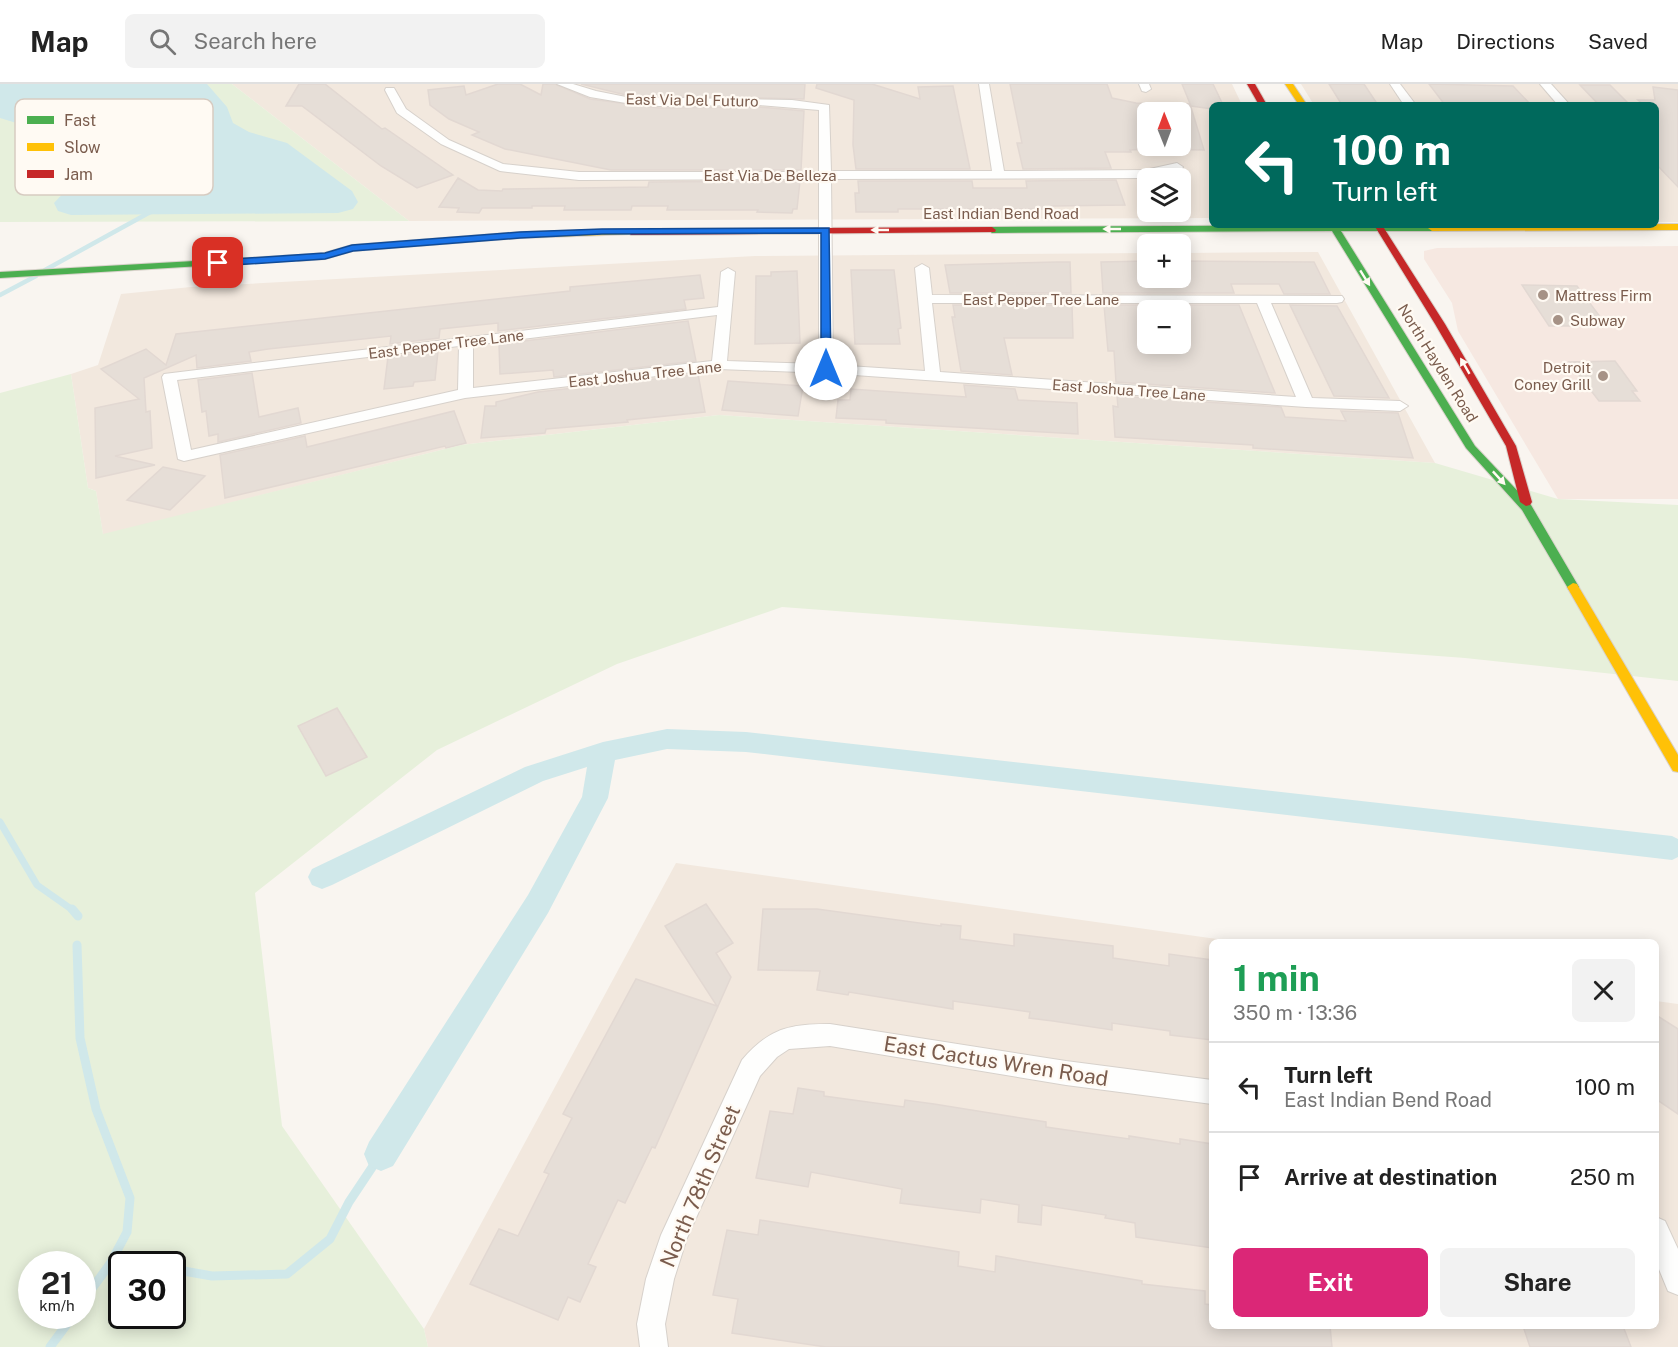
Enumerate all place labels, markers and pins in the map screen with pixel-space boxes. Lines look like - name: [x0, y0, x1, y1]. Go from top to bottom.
- pin: [192, 237, 243, 288]
- place label: Mattress Firm: [1555, 287, 1652, 304]
- marker: Mattress Firm: [1536, 288, 1550, 302]
- place label: Subway: [1570, 312, 1625, 329]
- marker: Subway: [1551, 313, 1565, 327]
- place label: Detroit Coney Grill: [1514, 359, 1591, 393]
- marker: Detroit Coney Grill: [1596, 369, 1610, 383]

